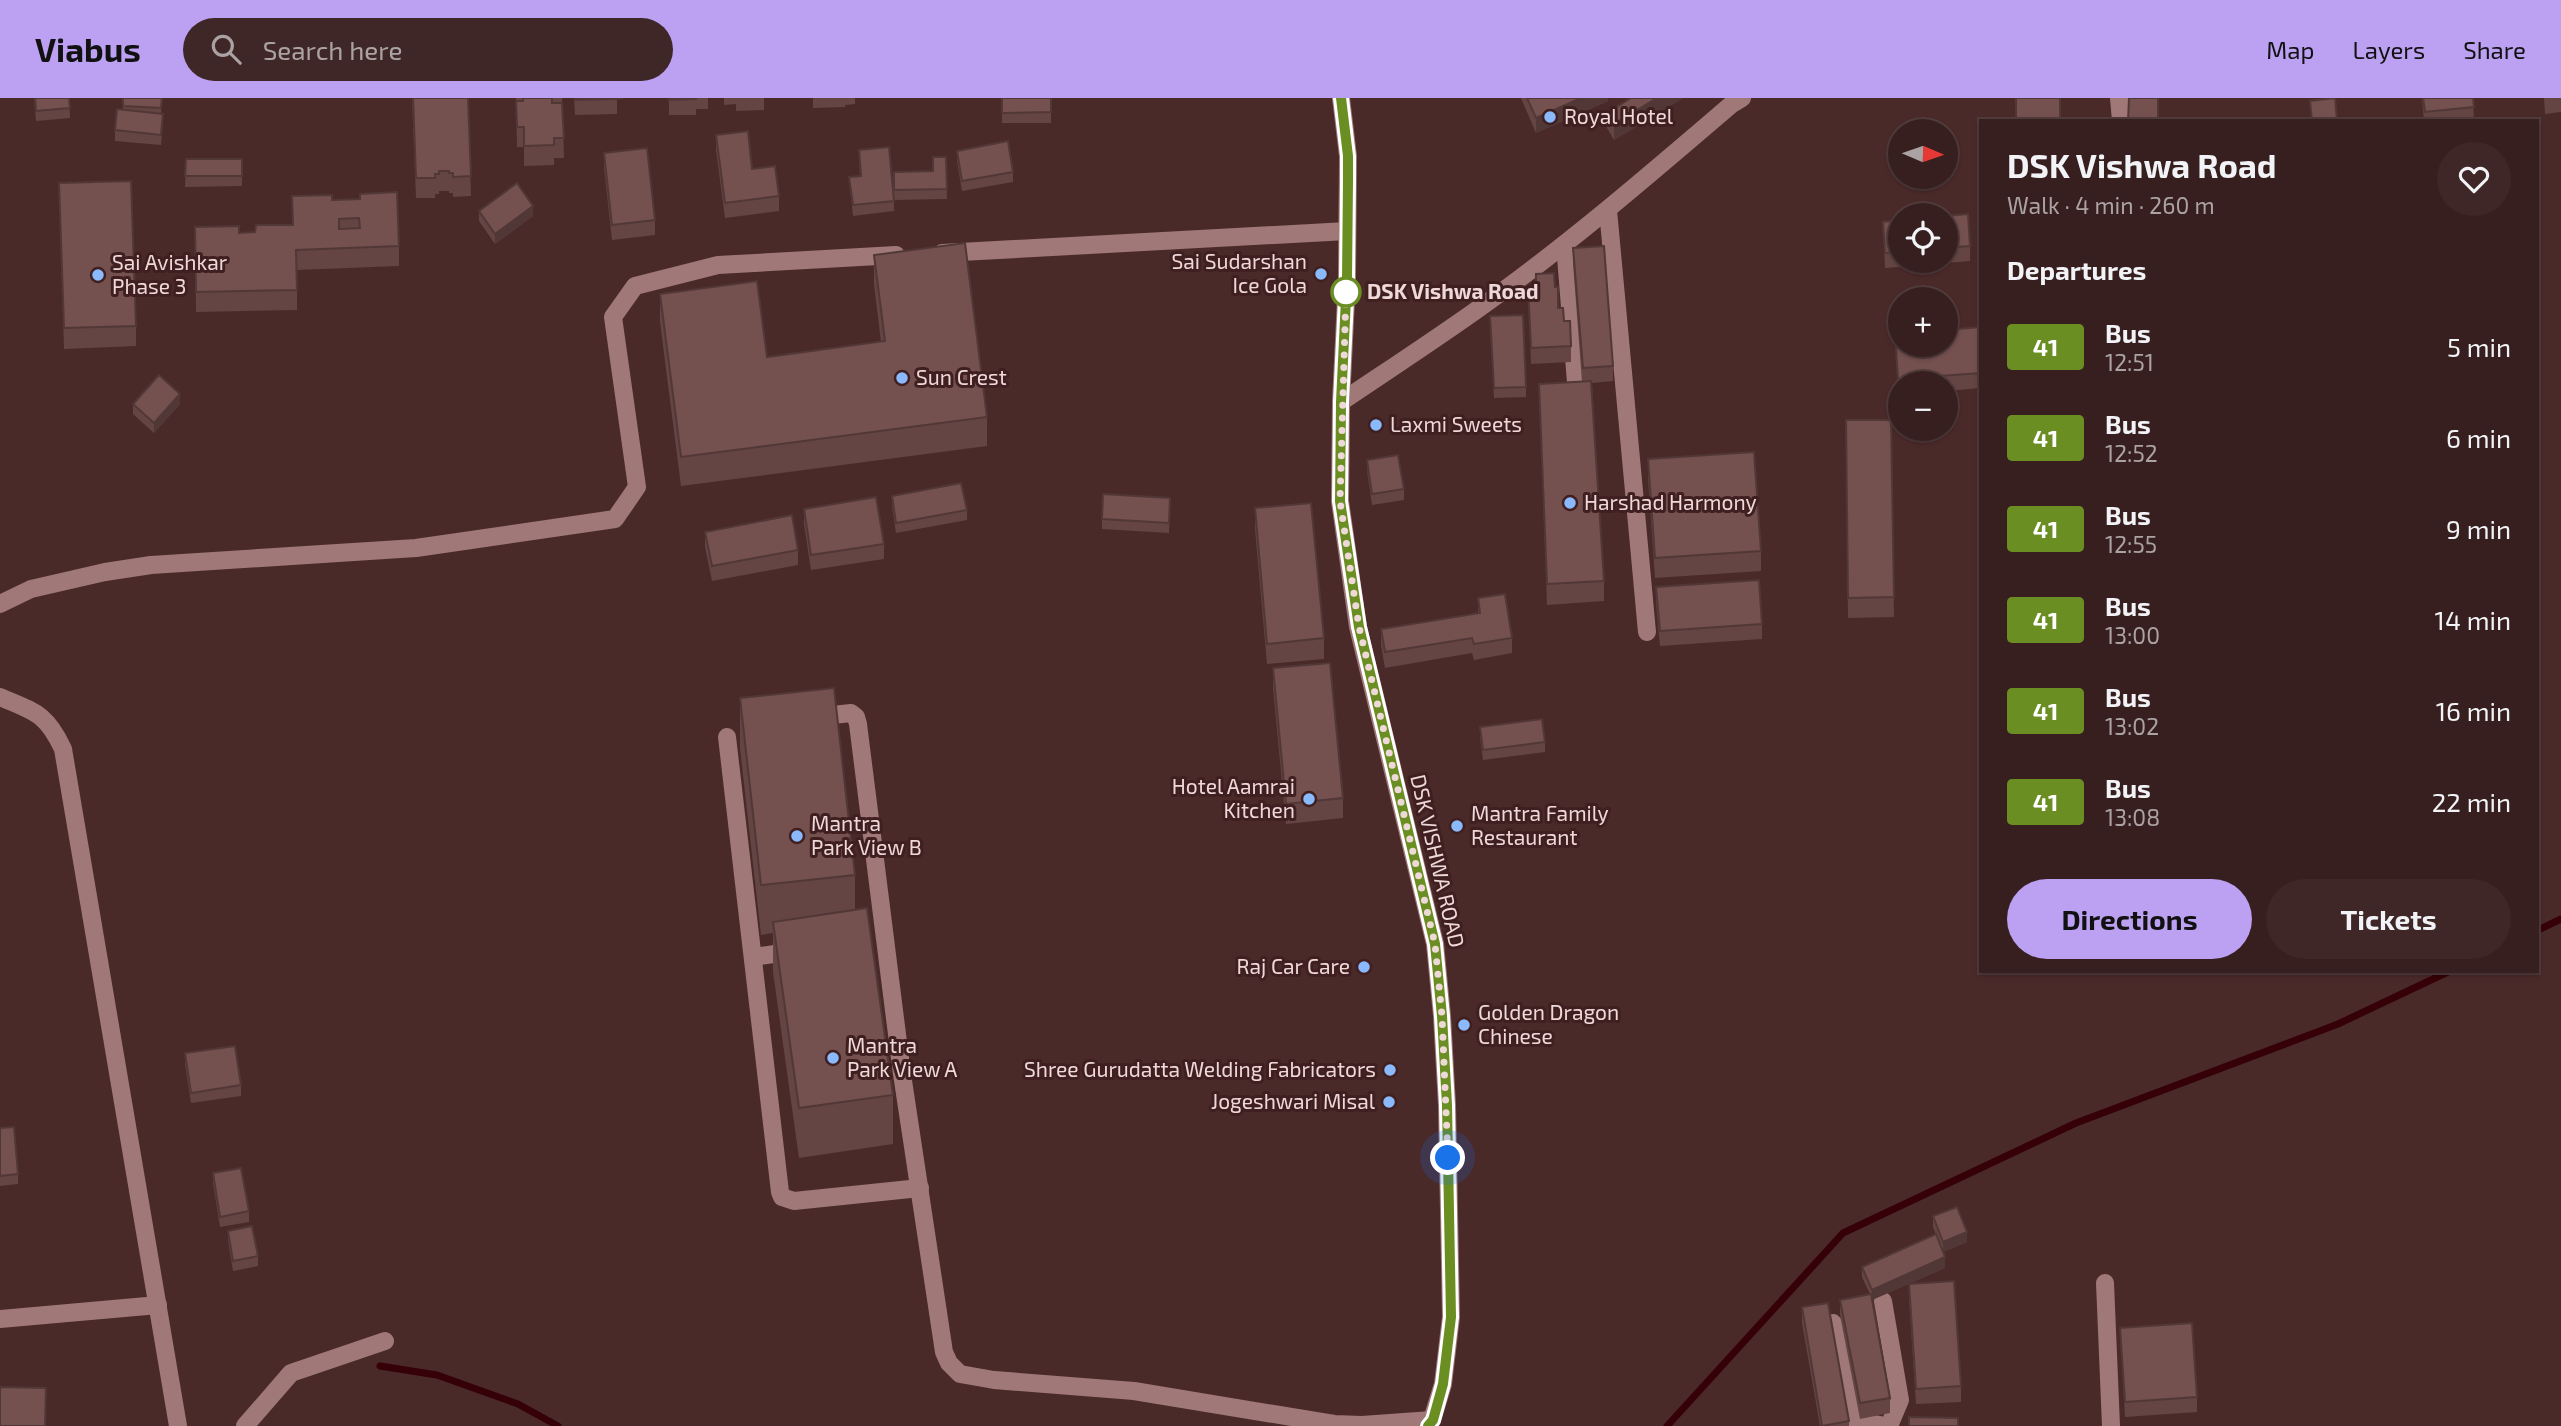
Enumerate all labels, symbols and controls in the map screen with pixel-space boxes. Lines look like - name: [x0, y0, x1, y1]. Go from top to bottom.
- search box: [183, 18, 673, 81]
- text: Viabus: [35, 29, 141, 69]
- icon: search: [207, 30, 245, 68]
- text: Search here: [263, 34, 402, 65]
- text: Map: [2266, 35, 2314, 64]
- text: Layers: [2352, 35, 2425, 64]
- text: Share: [2463, 35, 2526, 64]
- place label: Royal Hotel: [1564, 103, 1674, 128]
- marker: Royal Hotel: [1542, 109, 1558, 125]
- north arrow: [1888, 119, 1958, 189]
- map controls: [1888, 119, 1958, 441]
- button: heart: [2437, 142, 2511, 216]
- text: DSK Vishwa Road: [2007, 145, 2276, 185]
- text: Walk · 4 min · 260 m: [2007, 191, 2215, 219]
- button: locate: [1888, 203, 1958, 273]
- place label: Sai Sudarshan Ice Gola: [1171, 248, 1307, 297]
- place label: Sai Avishkar Phase 3: [112, 249, 228, 298]
- text: Departures: [2007, 254, 2146, 285]
- marker: Sai Sudarshan Ice Gola: [1313, 266, 1329, 282]
- marker: Sai Avishkar Phase 3: [90, 267, 106, 283]
- marker: DSK Vishwa Road: [1331, 277, 1361, 307]
- place label: DSK Vishwa Road: [1367, 278, 1538, 303]
- button: +: [1888, 287, 1958, 357]
- text: Bus: [2105, 317, 2151, 348]
- text: 5 min: [2447, 331, 2511, 362]
- text: 41: [2033, 332, 2058, 361]
- text: 12:51: [2105, 348, 2154, 376]
- place label: Sun Crest: [916, 364, 1007, 389]
- marker: Sun Crest: [894, 370, 910, 386]
- button: −: [1888, 371, 1958, 441]
- text: Bus: [2105, 408, 2151, 439]
- place label: Laxmi Sweets: [1390, 411, 1522, 436]
- marker: Laxmi Sweets: [1368, 417, 1384, 433]
- text: 6 min: [2446, 422, 2511, 453]
- text: 41: [2033, 423, 2058, 452]
- text: 12:52: [2105, 439, 2158, 467]
- place label: Harshad Harmony: [1584, 489, 1757, 514]
- marker: Harshad Harmony: [1562, 495, 1578, 511]
- text: Bus: [2105, 499, 2151, 530]
- text: 9 min: [2446, 513, 2511, 544]
- text: 41: [2033, 514, 2058, 543]
- text: 12:55: [2105, 530, 2157, 558]
- text: Bus: [2105, 590, 2151, 621]
- text: 14 min: [2435, 604, 2511, 635]
- text: 41: [2033, 605, 2058, 634]
- text: 13:00: [2105, 621, 2160, 649]
- text: Bus: [2105, 681, 2151, 712]
- text: 16 min: [2436, 695, 2511, 726]
- text: 41: [2033, 696, 2058, 725]
- text: 13:02: [2105, 712, 2159, 740]
- street label: DSK VISHWA ROAD: [1406, 772, 1471, 950]
- text: Bus: [2105, 772, 2151, 803]
- place label: Hotel Aamrai Kitchen: [1172, 773, 1295, 822]
- text: 22 min: [2432, 786, 2511, 817]
- text: 41: [2033, 787, 2058, 816]
- marker: Hotel Aamrai Kitchen: [1301, 791, 1317, 807]
- place label: Mantra Family Restaurant: [1471, 800, 1609, 849]
- text: 13:08: [2105, 803, 2160, 831]
- place label: Mantra Park View B: [811, 810, 922, 859]
- marker: Mantra Family Restaurant: [1449, 818, 1465, 834]
- marker: Mantra Park View B: [789, 828, 805, 844]
- button: Directions: [2007, 879, 2252, 959]
- button: Tickets: [2266, 879, 2511, 959]
- place label: Raj Car Care: [1236, 953, 1350, 979]
- marker: Raj Car Care: [1356, 959, 1372, 975]
- place label: Golden Dragon Chinese: [1478, 999, 1619, 1048]
- marker: Golden Dragon Chinese: [1456, 1017, 1472, 1033]
- place label: Mantra Park View A: [847, 1032, 957, 1081]
- marker: Mantra Park View A: [825, 1050, 841, 1066]
- place label: Shree Gurudatta Welding Fabricators: [1024, 1056, 1376, 1081]
- marker: Shree Gurudatta Welding Fabricators: [1382, 1062, 1398, 1078]
- place label: Jogeshwari Misal: [1211, 1088, 1376, 1113]
- marker: Jogeshwari Misal: [1381, 1094, 1397, 1110]
- your location: [1430, 1140, 1465, 1175]

